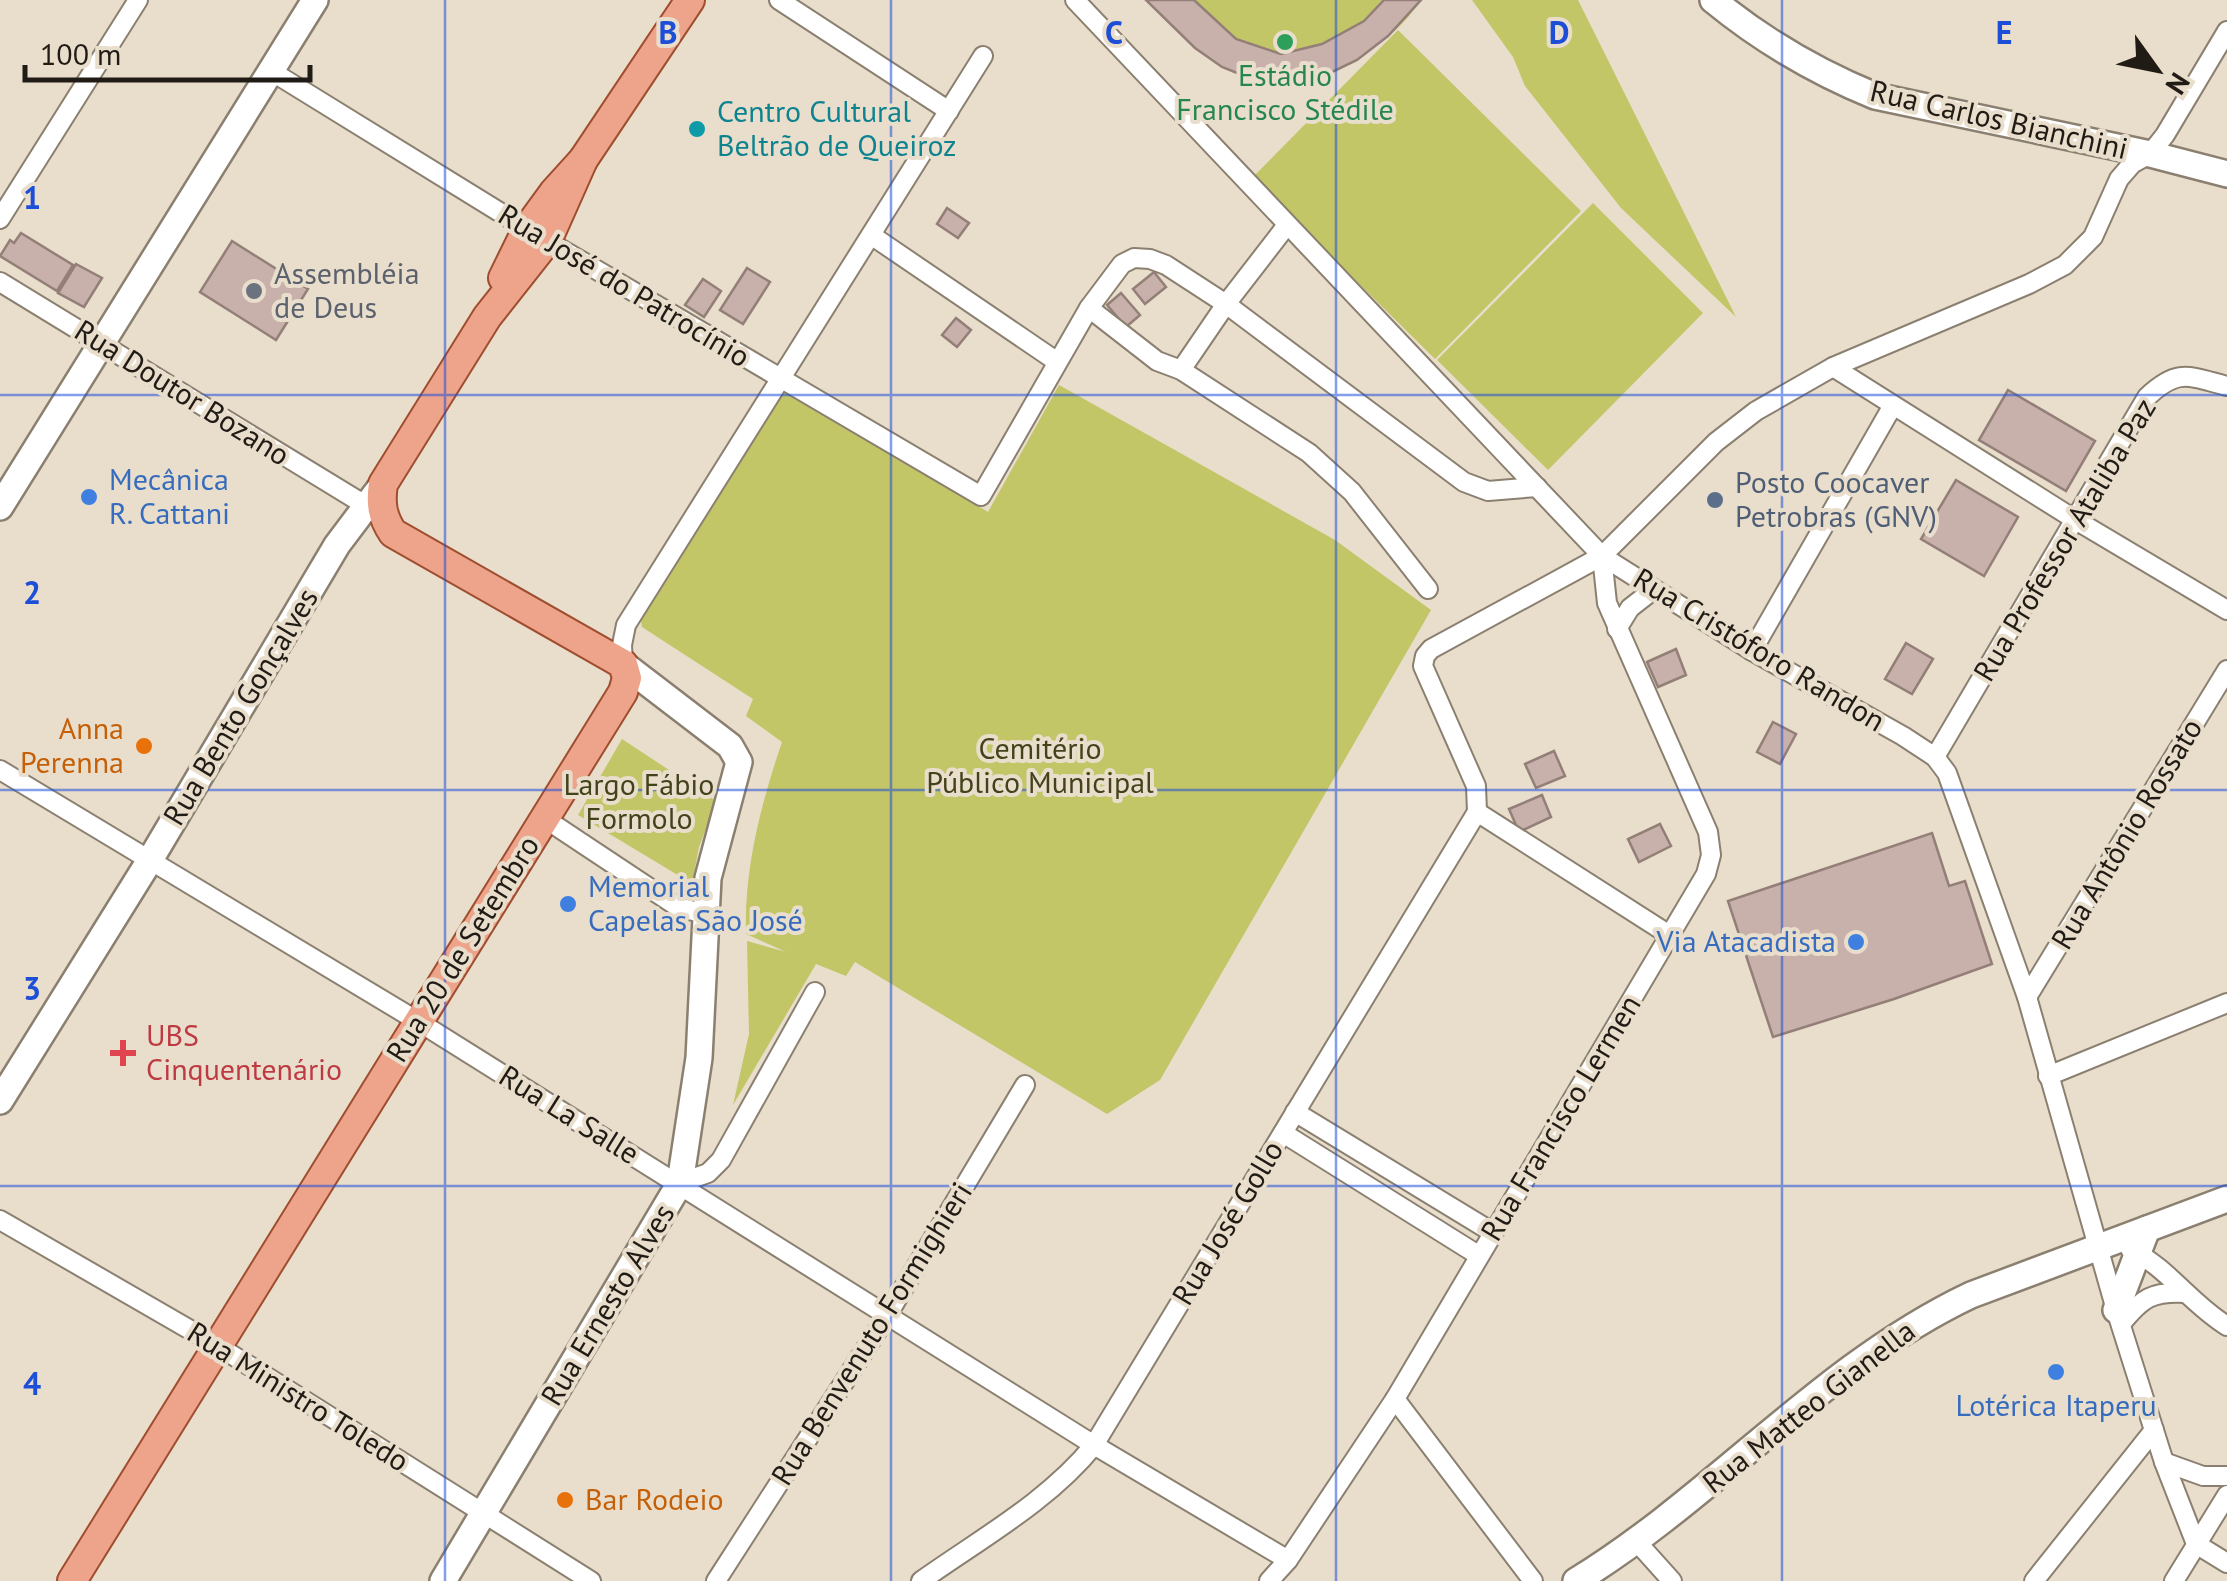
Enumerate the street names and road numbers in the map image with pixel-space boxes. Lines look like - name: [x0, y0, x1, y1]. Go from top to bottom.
- street label: Rua Carlos Bianchini: [1867, 70, 2132, 167]
- street label: Rua José do Patrocínio: [492, 194, 758, 375]
- street label: Rua Doutor Bozano: [68, 310, 298, 474]
- street label: Rua Professor Ataliba Paz: [1964, 391, 2164, 688]
- street label: Rua Cristóforo Randon: [1627, 558, 1893, 739]
- street label: Rua Bento Gonçalves: [154, 581, 326, 832]
- street label: Rua Antônio Rossato: [2041, 711, 2210, 956]
- street label: Rua 20 de Setembro: [376, 828, 547, 1069]
- street label: Rua Francisco Lermen: [1471, 987, 1649, 1247]
- street label: Rua La Salle: [492, 1055, 647, 1172]
- street label: Rua José Gollo: [1162, 1133, 1291, 1312]
- street label: Rua Benvenuto Formighieri: [761, 1175, 980, 1492]
- street label: Rua Ernesto Alves: [531, 1196, 682, 1412]
- street label: Rua Matteo Gianella: [1694, 1311, 1922, 1501]
- street label: Rua Ministro Toledo: [181, 1312, 417, 1480]

